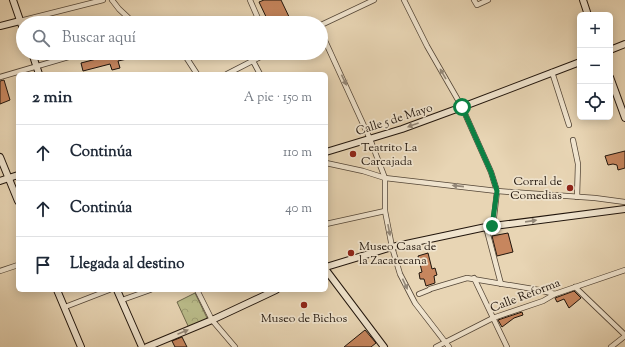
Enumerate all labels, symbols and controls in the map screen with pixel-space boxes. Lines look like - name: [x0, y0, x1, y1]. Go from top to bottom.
- map controls: [577, 12, 613, 120]
- button: +: [577, 12, 613, 48]
- search box: [16, 16, 328, 60]
- icon: search: [30, 27, 52, 49]
- text: Buscar aquí: [62, 28, 136, 49]
- button: −: [577, 48, 613, 84]
- one-way arrow: [439, 68, 446, 80]
- one-way arrow: [341, 75, 347, 87]
- button: locate: [577, 84, 613, 120]
- text: 2 min: [32, 86, 73, 110]
- text: A pie · 150 m: [244, 89, 312, 107]
- route start: [453, 98, 471, 116]
- street label: Calle 5 de Mayo: [354, 99, 436, 141]
- one-way arrow: [406, 123, 418, 129]
- place label: Teatrito La Carcajada: [361, 139, 418, 171]
- icon: ahead: [32, 142, 54, 164]
- text: Continúa: [70, 142, 132, 163]
- text: 110 m: [283, 144, 312, 162]
- marker: Teatrito La Carcajada: [348, 149, 358, 159]
- place label: Corral de Comedias: [510, 173, 562, 205]
- one-way arrow: [452, 183, 464, 190]
- marker: Corral de Comedias: [565, 183, 575, 193]
- icon: ahead: [32, 198, 54, 220]
- text: Continúa: [70, 198, 132, 219]
- text: 40 m: [285, 200, 312, 218]
- route end: [483, 217, 501, 235]
- one-way arrow: [525, 218, 537, 224]
- one-way arrow: [386, 223, 392, 236]
- place label: Museo Casa de la Zacatecana: [359, 238, 437, 270]
- marker: Museo Casa de la Zacatecana: [346, 248, 356, 258]
- icon: arrive: [32, 254, 54, 276]
- text: Llegada al destino: [70, 254, 185, 275]
- street label: Calle Reforma: [488, 274, 564, 318]
- one-way arrow: [402, 278, 408, 289]
- marker: Museo de Bichos: [299, 300, 309, 310]
- place label: Museo de Bichos: [261, 310, 348, 328]
- one-way arrow: [177, 329, 188, 335]

